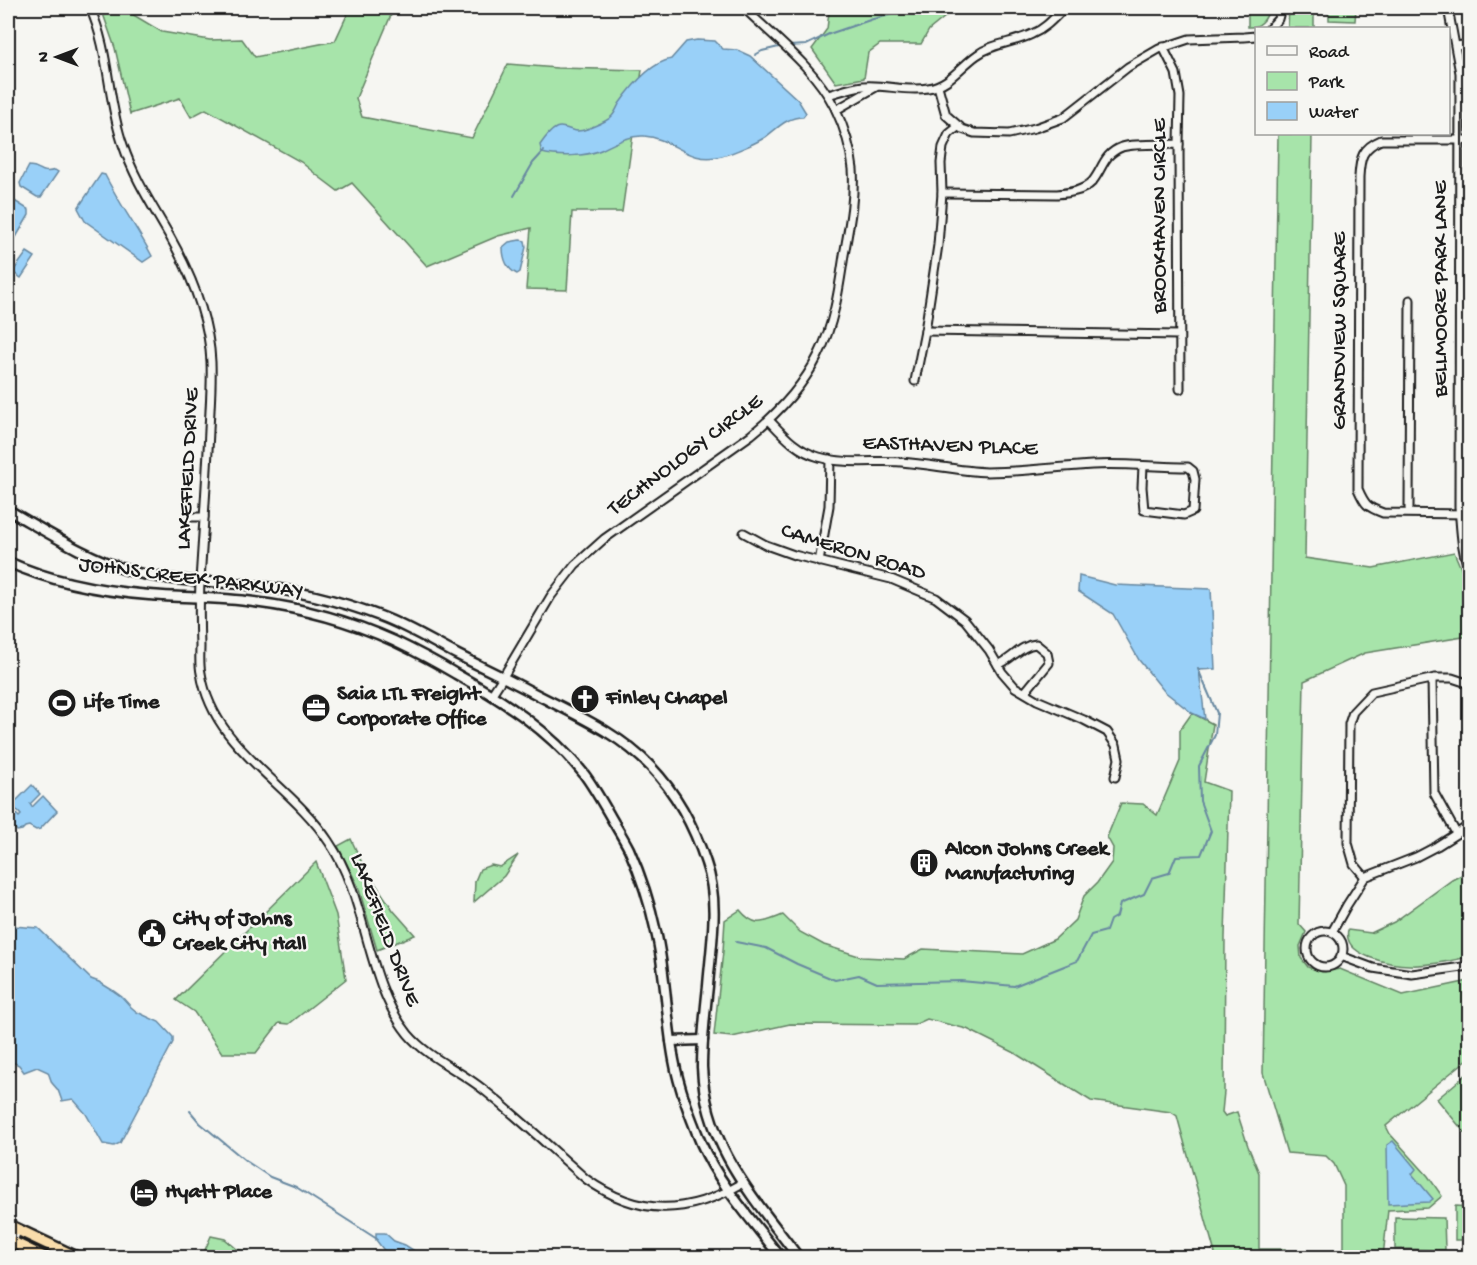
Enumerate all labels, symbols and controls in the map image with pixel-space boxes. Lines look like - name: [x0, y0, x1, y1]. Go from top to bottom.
- north arrow: [27, 27, 87, 87]
- legend: [1255, 27, 1450, 135]
- text: Road: [1309, 43, 1350, 64]
- text: N: [36, 51, 55, 62]
- text: Park: [1308, 73, 1345, 94]
- text: Water: [1309, 103, 1359, 124]
- street label: BROOKHAVEN CIRCLE: [1148, 117, 1174, 314]
- street label: BELLMOORE PARK LANE: [1429, 180, 1455, 398]
- street label: GRANDVIEW SQUARE: [1328, 231, 1354, 430]
- street label: LAKEFIELD DRIVE: [172, 386, 206, 550]
- street label: TECHNOLOGY CIRCLE: [602, 388, 770, 524]
- street label: EASTHAVEN PLACE: [862, 431, 1039, 463]
- street label: CAMERON ROAD: [777, 519, 929, 588]
- street label: JOHNS CREEK PARKWAY: [77, 552, 305, 606]
- place label: Saia LTL Freight Corporate Office: [336, 682, 487, 733]
- church icon: Finley Chapel: [569, 683, 601, 715]
- place label: Finley Chapel: [605, 686, 728, 712]
- sports icon: Life Time: [46, 687, 78, 719]
- place label: Life Time: [83, 690, 160, 716]
- office icon: Saia LTL Freight Corporate Office: [300, 692, 332, 724]
- place label: Alcon Johns Creek Manufacturing: [944, 837, 1110, 888]
- building icon: Alcon Johns Creek Manufacturing: [908, 847, 940, 879]
- street label: LAKEFIELD DRIVE: [343, 850, 426, 1011]
- place label: City of Johns Creek City Hall: [172, 907, 307, 958]
- public building icon: City of Johns Creek City Hall: [136, 917, 168, 949]
- hotel icon: Hyatt Place: [128, 1177, 160, 1209]
- place label: Hyatt Place: [165, 1180, 272, 1206]

